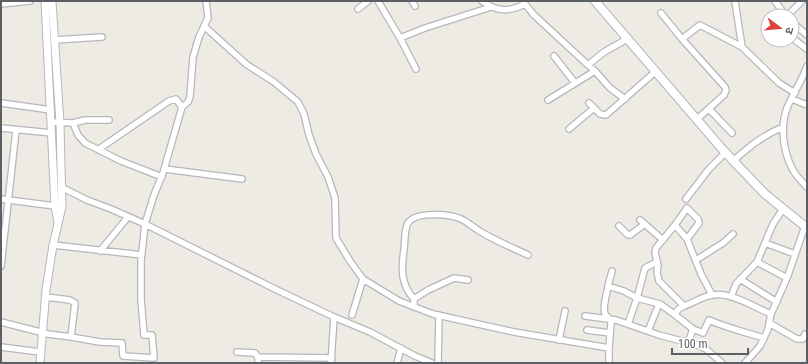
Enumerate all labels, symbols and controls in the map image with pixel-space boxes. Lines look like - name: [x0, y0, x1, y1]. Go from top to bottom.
- north arrow: [760, 8, 800, 48]
- text: उ: [782, 26, 796, 36]
- scale bar: [672, 330, 748, 356]
- text: 100 m: [678, 337, 708, 351]

